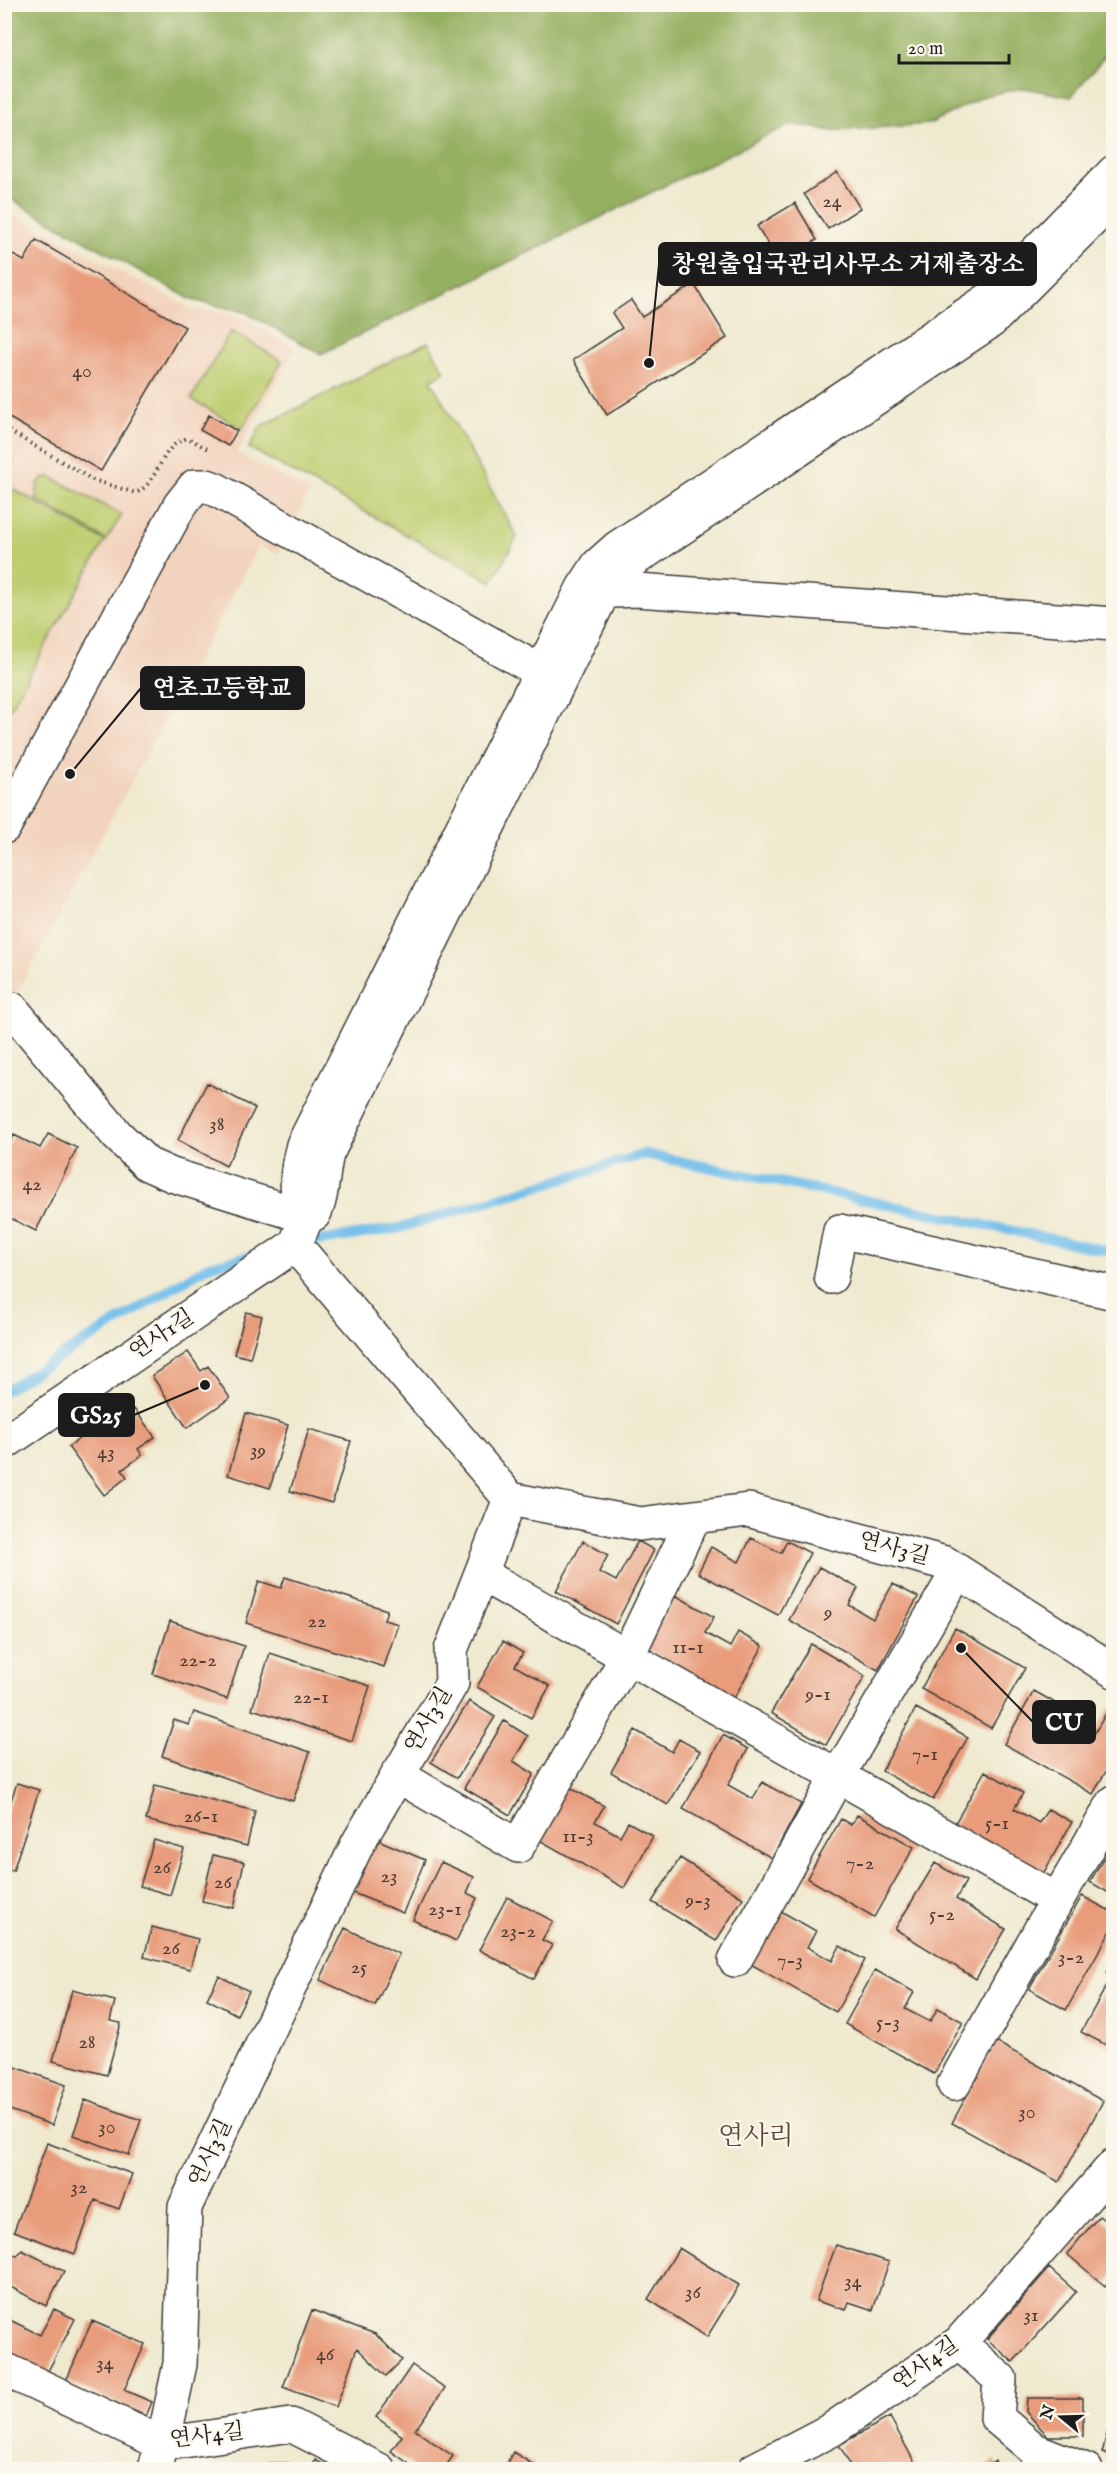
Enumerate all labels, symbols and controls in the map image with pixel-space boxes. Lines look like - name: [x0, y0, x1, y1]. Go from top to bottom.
- scale bar: [899, 27, 1008, 65]
- text: 20 m: [908, 38, 943, 61]
- house number: 24: [822, 189, 842, 214]
- callout: 창원출입국관리사무소 거제출장소: [659, 243, 1036, 285]
- text: 창원출입국관리사무소 거제출장소: [672, 250, 1025, 281]
- house number: 40: [72, 359, 92, 384]
- callout: 연초고등학교: [141, 667, 304, 709]
- text: 연초고등학교: [152, 674, 292, 705]
- house number: 38: [209, 1112, 225, 1137]
- house number: 42: [22, 1172, 42, 1197]
- street label: 연사1길: [124, 1303, 200, 1367]
- callout: GS25: [59, 1394, 134, 1436]
- text: GS25: [70, 1401, 122, 1432]
- house number: 39: [250, 1438, 266, 1463]
- house number: 43: [97, 1440, 115, 1465]
- street label: 연사3길: [856, 1526, 932, 1572]
- house number: 9: [823, 1600, 832, 1625]
- house number: 22: [308, 1609, 326, 1634]
- house number: 11-1: [672, 1635, 704, 1660]
- house number: 22-2: [179, 1648, 217, 1673]
- street label: 연사3길: [399, 1682, 459, 1758]
- house number: 9-1: [804, 1682, 831, 1707]
- house number: 22-1: [293, 1685, 329, 1710]
- callout: CU: [1033, 1701, 1095, 1743]
- text: CU: [1045, 1708, 1083, 1739]
- house number: 7-1: [912, 1742, 938, 1767]
- house number: 26-1: [184, 1804, 218, 1829]
- house number: 5-1: [985, 1811, 1009, 1836]
- house number: 11-3: [562, 1824, 594, 1849]
- house number: 7-2: [846, 1851, 874, 1876]
- house number: 26: [153, 1855, 171, 1880]
- house number: 23: [381, 1864, 397, 1889]
- house number: 26: [214, 1870, 232, 1895]
- house number: 9-3: [684, 1888, 711, 1913]
- house number: 23-1: [428, 1897, 462, 1922]
- house number: 5-2: [929, 1902, 955, 1927]
- house number: 23-2: [500, 1919, 536, 1944]
- house number: 26: [162, 1936, 180, 1961]
- house number: 3-2: [1058, 1945, 1084, 1970]
- house number: 7-3: [777, 1948, 803, 1973]
- house number: 25: [351, 1955, 367, 1980]
- house number: 5-3: [876, 2010, 900, 2035]
- house number: 28: [78, 2030, 96, 2055]
- house number: 30: [1018, 2100, 1036, 2125]
- street label: 연사3길: [183, 2114, 239, 2192]
- house number: 30: [98, 2115, 116, 2140]
- district label: 연사리: [718, 2120, 794, 2153]
- house number: 32: [71, 2175, 87, 2200]
- house number: 34: [844, 2269, 862, 2294]
- house number: 36: [685, 2280, 702, 2305]
- house number: 31: [1024, 2303, 1038, 2328]
- street label: 연사4길: [888, 2331, 964, 2397]
- house number: 46: [316, 2342, 335, 2367]
- house number: 34: [96, 2351, 114, 2376]
- north arrow: [1031, 2387, 1091, 2447]
- text: N: [1037, 2403, 1060, 2424]
- street label: 연사4길: [168, 2418, 246, 2454]

